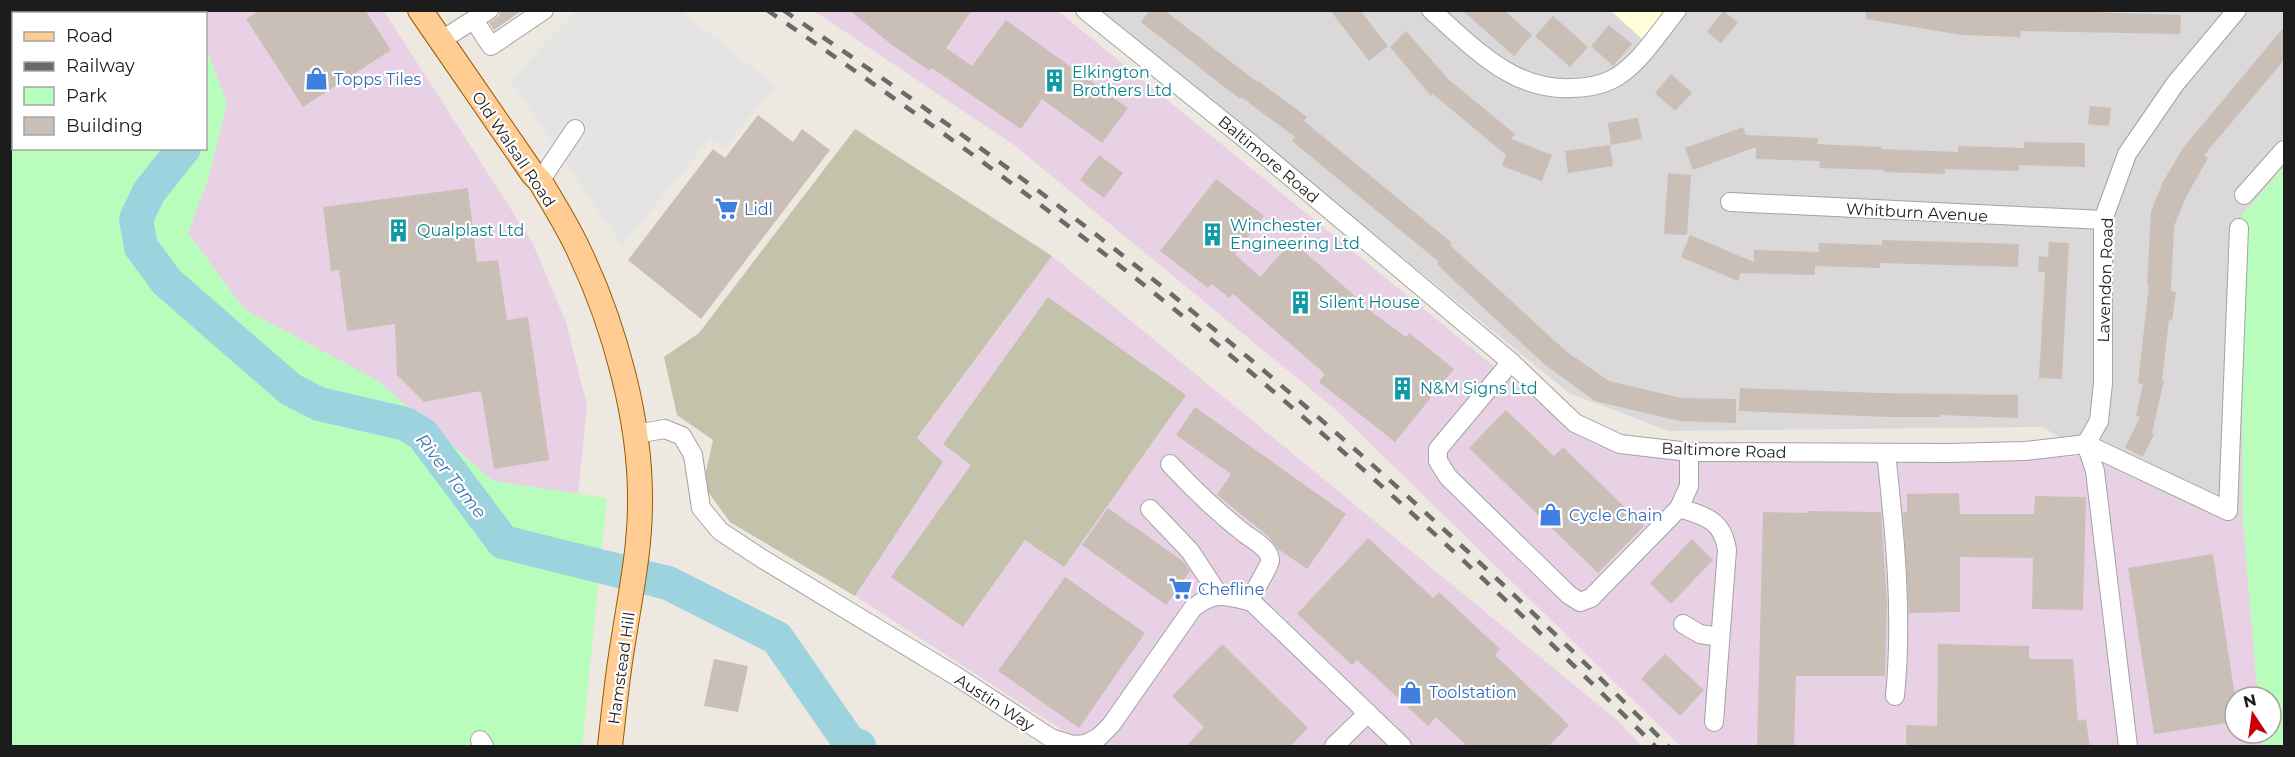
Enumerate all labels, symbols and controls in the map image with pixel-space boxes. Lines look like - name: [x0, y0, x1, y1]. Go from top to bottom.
- legend: [12, 12, 207, 150]
- text: Road: [66, 25, 113, 47]
- text: Railway: [66, 55, 135, 77]
- place label: Elkington Brothers Ltd: [1072, 63, 1172, 100]
- shop icon: Topps Tiles: [303, 66, 329, 92]
- building icon: Elkington Brothers Ltd: [1041, 68, 1067, 94]
- place label: Topps Tiles: [334, 70, 421, 89]
- text: Park: [66, 85, 107, 107]
- street label: Old Walsall Road: [468, 88, 559, 211]
- street label: Baltimore Road: [1215, 112, 1323, 207]
- text: Building: [66, 115, 143, 137]
- supermarket icon: Lidl: [713, 196, 739, 222]
- street label: Whitburn Avenue: [1845, 199, 1989, 226]
- place label: Lidl: [744, 200, 773, 219]
- place label: Winchester Engineering Ltd: [1230, 216, 1360, 253]
- building icon: Qualplast Ltd: [386, 217, 412, 243]
- street label: Lavendon Road: [2094, 217, 2117, 343]
- place label: Qualplast Ltd: [417, 221, 524, 240]
- building icon: Winchester Engineering Ltd: [1199, 221, 1225, 247]
- building icon: Silent House: [1288, 289, 1314, 315]
- place label: Silent House: [1319, 293, 1420, 312]
- building icon: N&M Signs Ltd: [1389, 375, 1415, 401]
- place label: N&M Signs Ltd: [1420, 379, 1538, 398]
- water label: River Tame: [411, 429, 491, 523]
- street label: Baltimore Road: [1661, 439, 1787, 462]
- shop icon: Cycle Chain: [1538, 502, 1564, 528]
- place label: Cycle Chain: [1569, 506, 1663, 525]
- supermarket icon: Chefline: [1167, 576, 1193, 602]
- place label: Chefline: [1198, 580, 1264, 599]
- street label: Hamstead Hill: [604, 611, 639, 725]
- street label: Austin Way: [952, 670, 1038, 735]
- shop icon: Toolstation: [1398, 679, 1424, 705]
- place label: Toolstation: [1429, 683, 1517, 702]
- north arrow: [2223, 685, 2283, 745]
- text: N: [2241, 690, 2258, 712]

